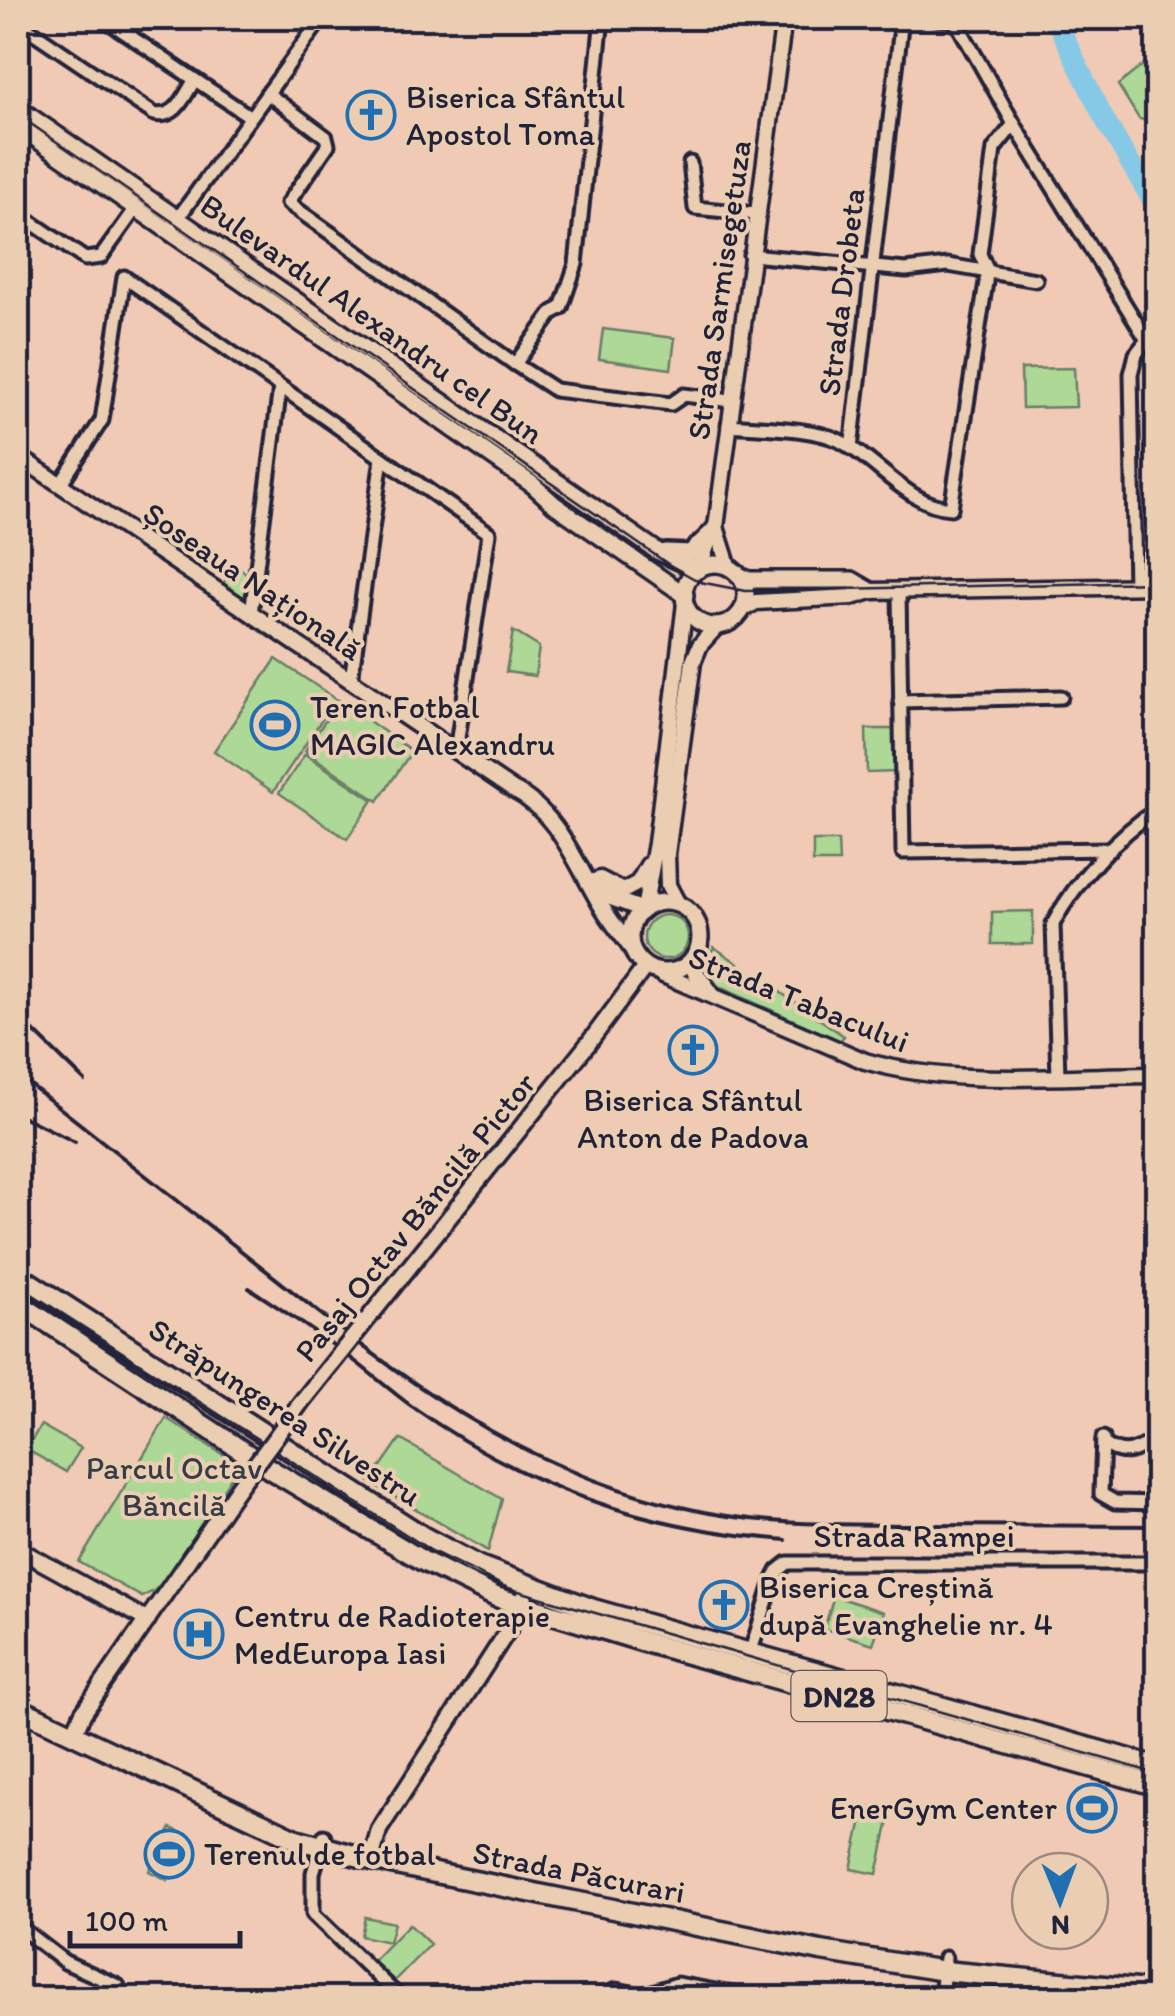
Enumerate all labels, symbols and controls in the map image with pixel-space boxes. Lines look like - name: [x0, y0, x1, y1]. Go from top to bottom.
- place label: Biserica Sfântul Apostol Toma: [406, 78, 625, 153]
- church icon: Biserica Sfântul Apostol Toma: [345, 89, 397, 141]
- street label: Strada Sarmisegetuza: [679, 138, 759, 442]
- street label: Bulevardul Alexandru cel Bun: [193, 186, 551, 452]
- street label: Strada Drobeta: [809, 186, 873, 398]
- street label: Șoseaua Națională: [136, 494, 370, 669]
- place label: Teren Fotbal MAGIC Alexandru: [310, 688, 555, 763]
- sports icon: Teren Fotbal MAGIC Alexandru: [249, 699, 301, 751]
- street label: Strada Tabacului: [683, 938, 915, 1060]
- church icon: Biserica Sfântul Anton de Padova: [667, 1024, 719, 1076]
- street label: Pasaj Octav Băncilă Pictor: [287, 1065, 543, 1369]
- place label: Biserica Sfântul Anton de Padova: [577, 1081, 809, 1156]
- street label: Străpungerea Silvestru: [142, 1310, 428, 1514]
- park label: Parcul Octav Băncilă: [86, 1449, 262, 1524]
- street label: Strada Rampei: [813, 1517, 1015, 1555]
- place label: Biserica Creștină după Evanghelie nr. 4: [759, 1568, 1053, 1643]
- church icon: Biserica Creștină după Evanghelie nr. 4: [698, 1579, 750, 1631]
- place label: Centru de Radioterapie MedEuropa Iasi: [234, 1597, 550, 1672]
- hospital icon: Centru de Radioterapie MedEuropa Iasi: [173, 1608, 225, 1660]
- road number: DN28: [792, 1671, 886, 1721]
- sports icon: EnerGym Center: [1066, 1782, 1118, 1834]
- place label: EnerGym Center: [830, 1789, 1057, 1827]
- sports icon: Terenul de fotbal: [143, 1828, 195, 1880]
- street label: Strada Păcurari: [470, 1833, 688, 1911]
- place label: Terenul de fotbal: [204, 1835, 436, 1873]
- north arrow: [1010, 1851, 1110, 1951]
- scale bar: [70, 1886, 240, 1948]
- text: 100 m: [85, 1902, 168, 1939]
- text: N: [1051, 1909, 1070, 1943]

